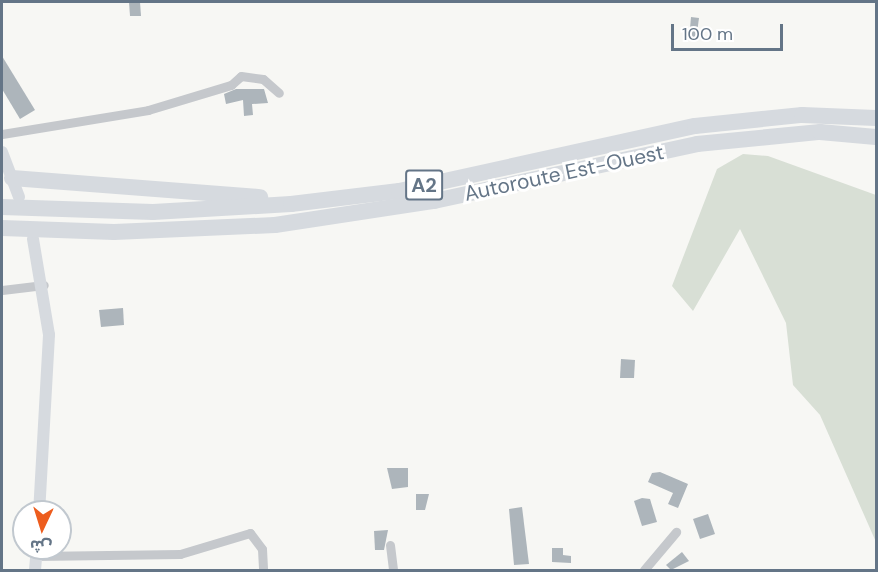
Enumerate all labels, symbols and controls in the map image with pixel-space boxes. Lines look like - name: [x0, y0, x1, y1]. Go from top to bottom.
- scale bar: [674, 12, 786, 50]
- text: 100 m: [682, 22, 733, 46]
- street label: Autoroute Est-Ouest: [462, 140, 666, 206]
- road number: A2: [404, 168, 444, 202]
- north arrow: [12, 500, 72, 560]
- text: ش: [29, 535, 53, 558]

